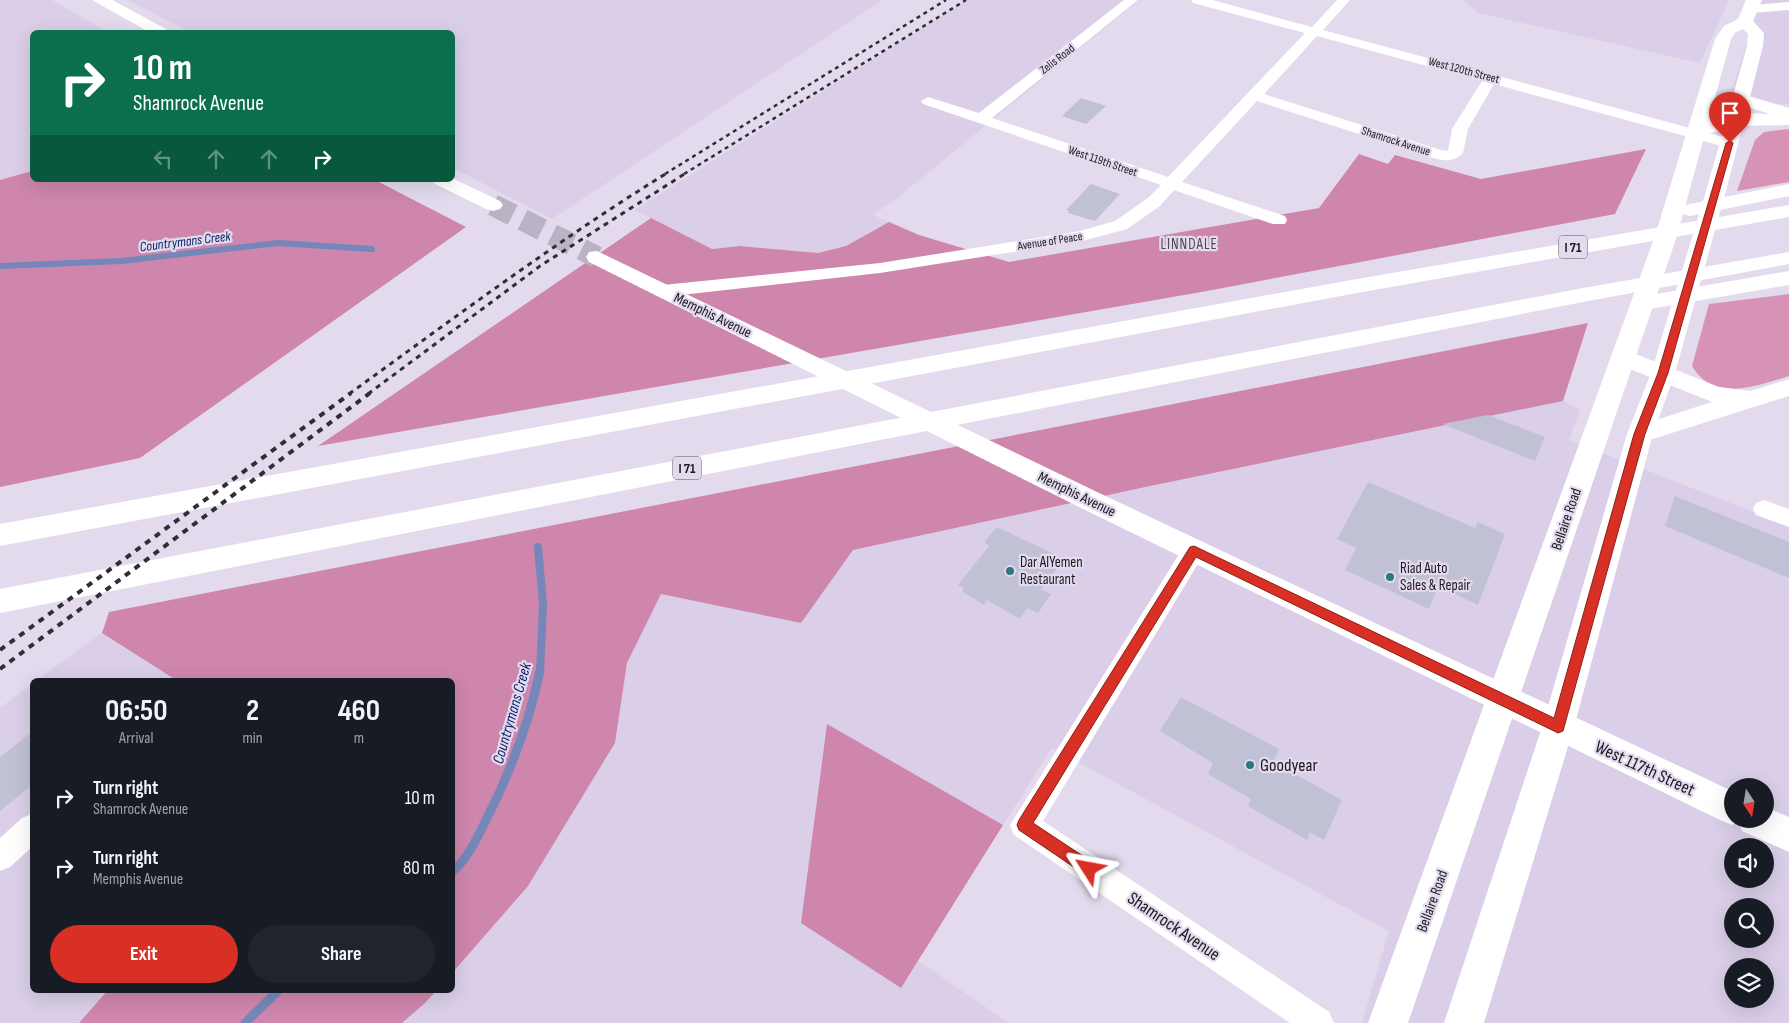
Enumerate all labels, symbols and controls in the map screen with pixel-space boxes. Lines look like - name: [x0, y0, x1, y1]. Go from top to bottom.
- street label: Zelis Road: [1037, 41, 1078, 78]
- text: 10 m: [133, 47, 192, 90]
- icon: right: [50, 50, 115, 115]
- street label: West 120th Street: [1427, 54, 1501, 87]
- text: Shamrock Avenue: [133, 90, 264, 117]
- pin: [1709, 92, 1751, 143]
- icon: arrive: [1716, 99, 1744, 127]
- street label: Shamrock Avenue: [1360, 123, 1432, 160]
- street label: West 119th Street: [1066, 143, 1140, 180]
- icon: left: [149, 145, 177, 173]
- icon: ahead: [202, 145, 230, 173]
- icon: ahead: [255, 145, 283, 173]
- icon: right: [308, 145, 336, 173]
- water label: Countrymans Creek: [139, 227, 232, 255]
- street label: Avenue of Peace: [1015, 229, 1084, 254]
- district label: LINNDALE: [1160, 235, 1218, 254]
- road number: I 71: [1559, 236, 1587, 258]
- street label: Memphis Avenue: [671, 288, 755, 342]
- road number: I 71: [673, 456, 701, 479]
- street label: Memphis Avenue: [1035, 467, 1119, 521]
- street label: Bellaire Road: [1547, 486, 1586, 553]
- place label: Dar AlYemen Restaurant: [1020, 553, 1083, 589]
- place label: Riad Auto Sales & Repair: [1400, 559, 1471, 595]
- marker: Dar AlYemen Restaurant: [1004, 565, 1016, 577]
- marker: Riad Auto Sales & Repair: [1384, 571, 1396, 583]
- water label: Countrymans Creek: [489, 660, 536, 766]
- text: 06:50: [105, 693, 168, 729]
- text: 2: [246, 693, 259, 729]
- text: 460: [338, 693, 380, 729]
- text: Arrival: [119, 729, 153, 748]
- text: min: [243, 729, 263, 748]
- text: m: [354, 729, 364, 748]
- street label: West 117th Street: [1592, 736, 1698, 801]
- place label: Goodyear: [1260, 755, 1318, 776]
- marker: Goodyear: [1244, 759, 1256, 771]
- text: Turn right: [93, 777, 158, 800]
- north arrow: [1724, 778, 1774, 828]
- map controls: [1724, 778, 1774, 1008]
- icon: right: [50, 784, 78, 812]
- text: 10 m: [405, 787, 435, 810]
- text: Shamrock Avenue: [93, 800, 188, 819]
- button: sound: [1724, 838, 1774, 888]
- position arrow: [1062, 842, 1114, 894]
- text: Turn right: [93, 847, 158, 870]
- icon: right: [50, 854, 78, 882]
- text: 80 m: [403, 857, 435, 880]
- street label: Bellaire Road: [1413, 868, 1452, 935]
- text: Memphis Avenue: [93, 870, 183, 889]
- street label: Shamrock Avenue: [1123, 888, 1224, 965]
- button: search: [1724, 898, 1774, 948]
- button: Exit: [50, 925, 238, 983]
- button: Share: [248, 925, 435, 983]
- button: layers: [1724, 958, 1774, 1008]

